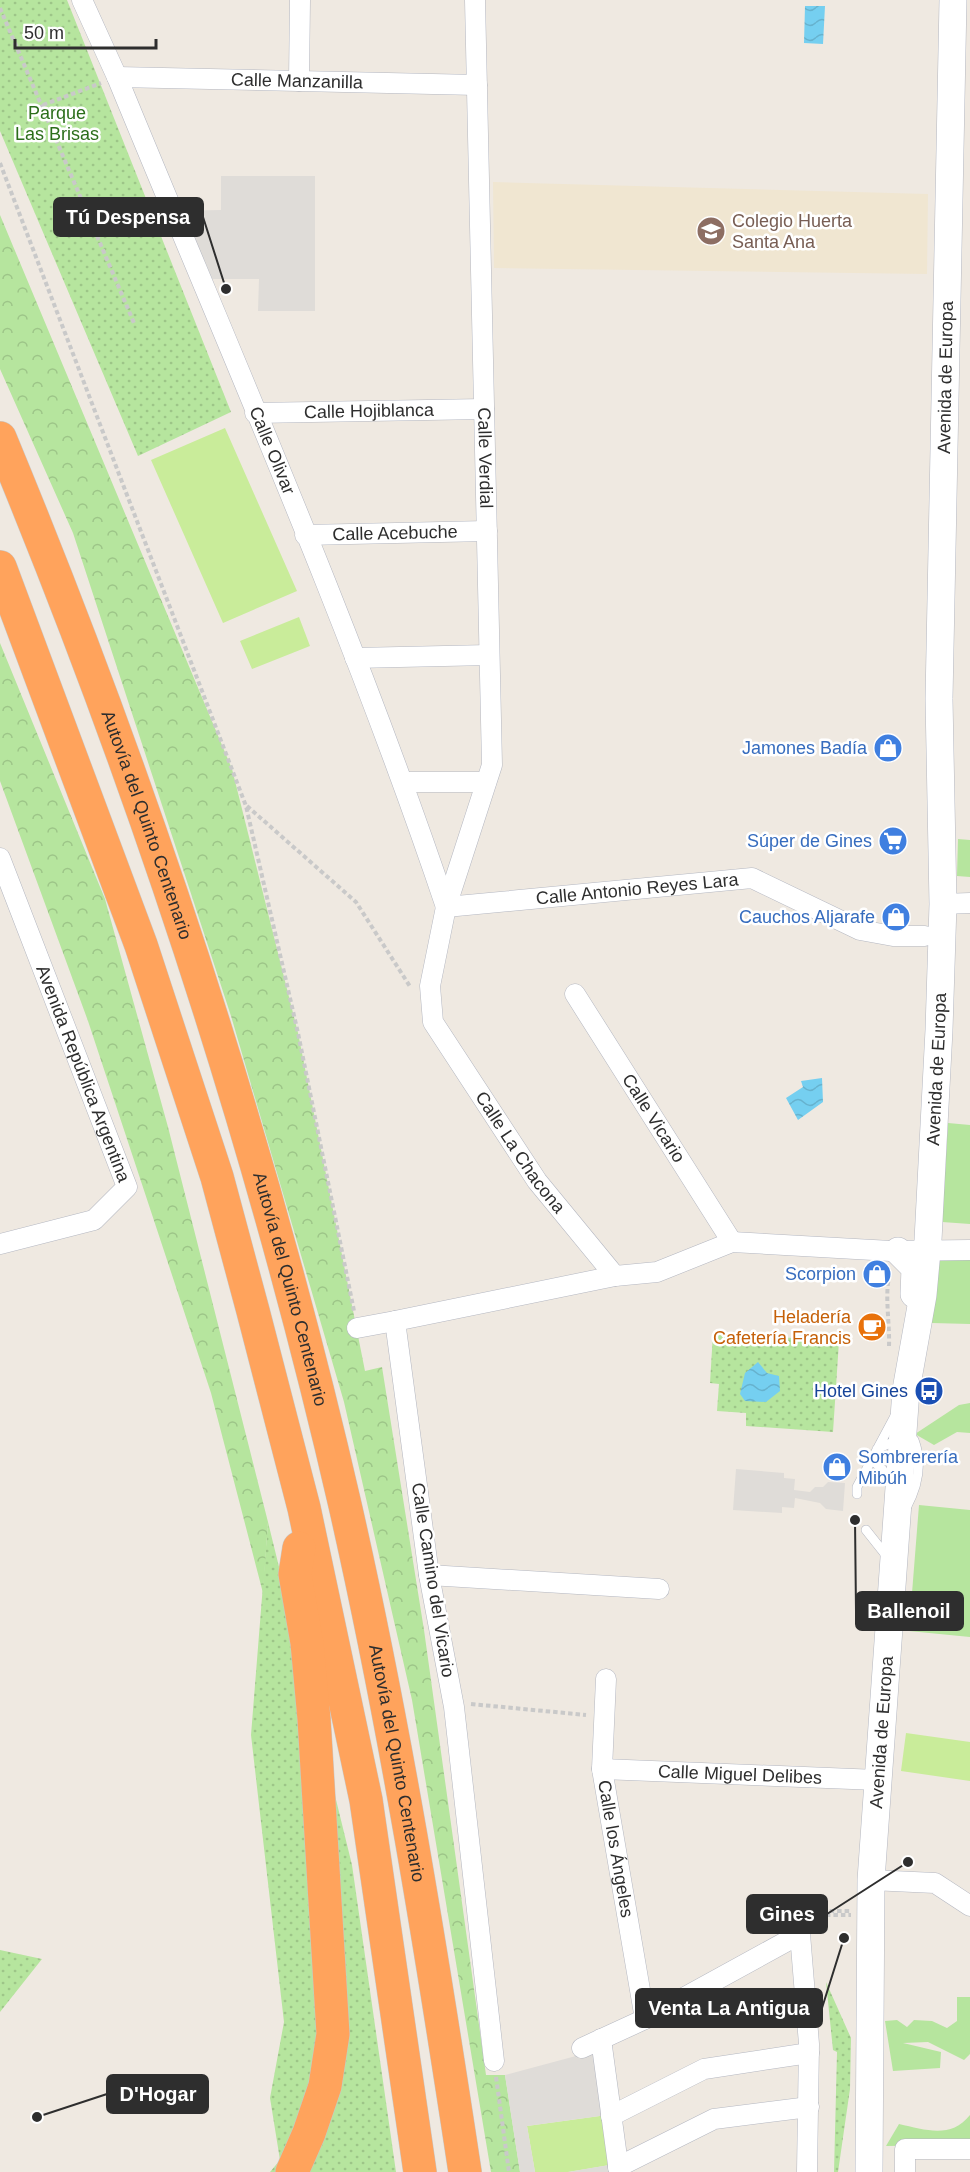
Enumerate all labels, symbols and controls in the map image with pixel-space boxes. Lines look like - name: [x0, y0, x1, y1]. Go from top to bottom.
- scale bar: [15, 12, 156, 50]
- text: 50 m: [24, 23, 64, 43]
- street label: Calle Manzanilla: [231, 70, 364, 92]
- park label: Parque Las Brisas: [15, 103, 99, 144]
- callout: Tú Despensa: [54, 198, 203, 236]
- text: Tú Despensa: [66, 206, 191, 228]
- place label: Colegio Huerta Santa Ana: [732, 211, 853, 252]
- school or university icon: Colegio Huerta Santa Ana: [695, 215, 727, 247]
- street label: Avenida de Europa: [934, 300, 957, 454]
- street label: Calle Hojiblanca: [304, 400, 435, 422]
- street label: Calle Olivar: [245, 404, 299, 497]
- street label: Calle Verdial: [474, 407, 496, 509]
- street label: Calle Acebuche: [332, 522, 458, 544]
- street label: Autovía del Quinto Centenario: [98, 708, 196, 942]
- shop icon: Jamones Badía: [872, 732, 904, 764]
- place label: Jamones Badía: [742, 738, 868, 758]
- supermarket icon: Súper de Gines: [877, 825, 909, 857]
- place label: Súper de Gines: [747, 831, 872, 851]
- street label: Calle Antonio Reyes Lara: [535, 869, 740, 908]
- shop icon: Cauchos Aljarafe: [880, 901, 912, 933]
- place label: Cauchos Aljarafe: [739, 907, 875, 927]
- street label: Avenida República Argentina: [32, 962, 134, 1186]
- street label: Avenida de Europa: [923, 992, 950, 1146]
- street label: Calle Vicario: [618, 1070, 689, 1166]
- street label: Calle La Chacona: [471, 1088, 570, 1218]
- street label: Autovía del Quinto Centenario: [249, 1170, 331, 1408]
- shop icon: Scorpion: [861, 1258, 893, 1290]
- place label: Scorpion: [785, 1264, 856, 1284]
- place label: Heladería Cafetería Francis: [713, 1307, 852, 1348]
- cafe icon: Heladería Cafetería Francis: [856, 1311, 888, 1343]
- bus stop icon: Hotel Gines: [913, 1375, 945, 1407]
- place label: Hotel Gines: [814, 1381, 908, 1401]
- place label: Sombrerería Mibúh: [858, 1447, 959, 1488]
- shop icon: Sombrerería Mibúh: [821, 1451, 853, 1483]
- street label: Calle Camino del Vicario: [408, 1481, 458, 1679]
- callout: Ballenoil: [856, 1592, 963, 1630]
- text: Ballenoil: [867, 1600, 951, 1622]
- street label: Autovía del Quinto Centenario: [365, 1643, 429, 1883]
- street label: Avenida de Europa: [866, 1654, 897, 1809]
- street label: Calle Miguel Delibes: [657, 1761, 822, 1788]
- street label: Calle los Ángeles: [594, 1778, 637, 1919]
- callout: Gines: [747, 1895, 827, 1933]
- text: Gines: [759, 1903, 815, 1925]
- callout: Venta La Antigua: [636, 1989, 822, 2027]
- text: Venta La Antigua: [648, 1997, 811, 2019]
- callout: D'Hogar: [107, 2075, 208, 2113]
- text: D'Hogar: [120, 2083, 197, 2105]

